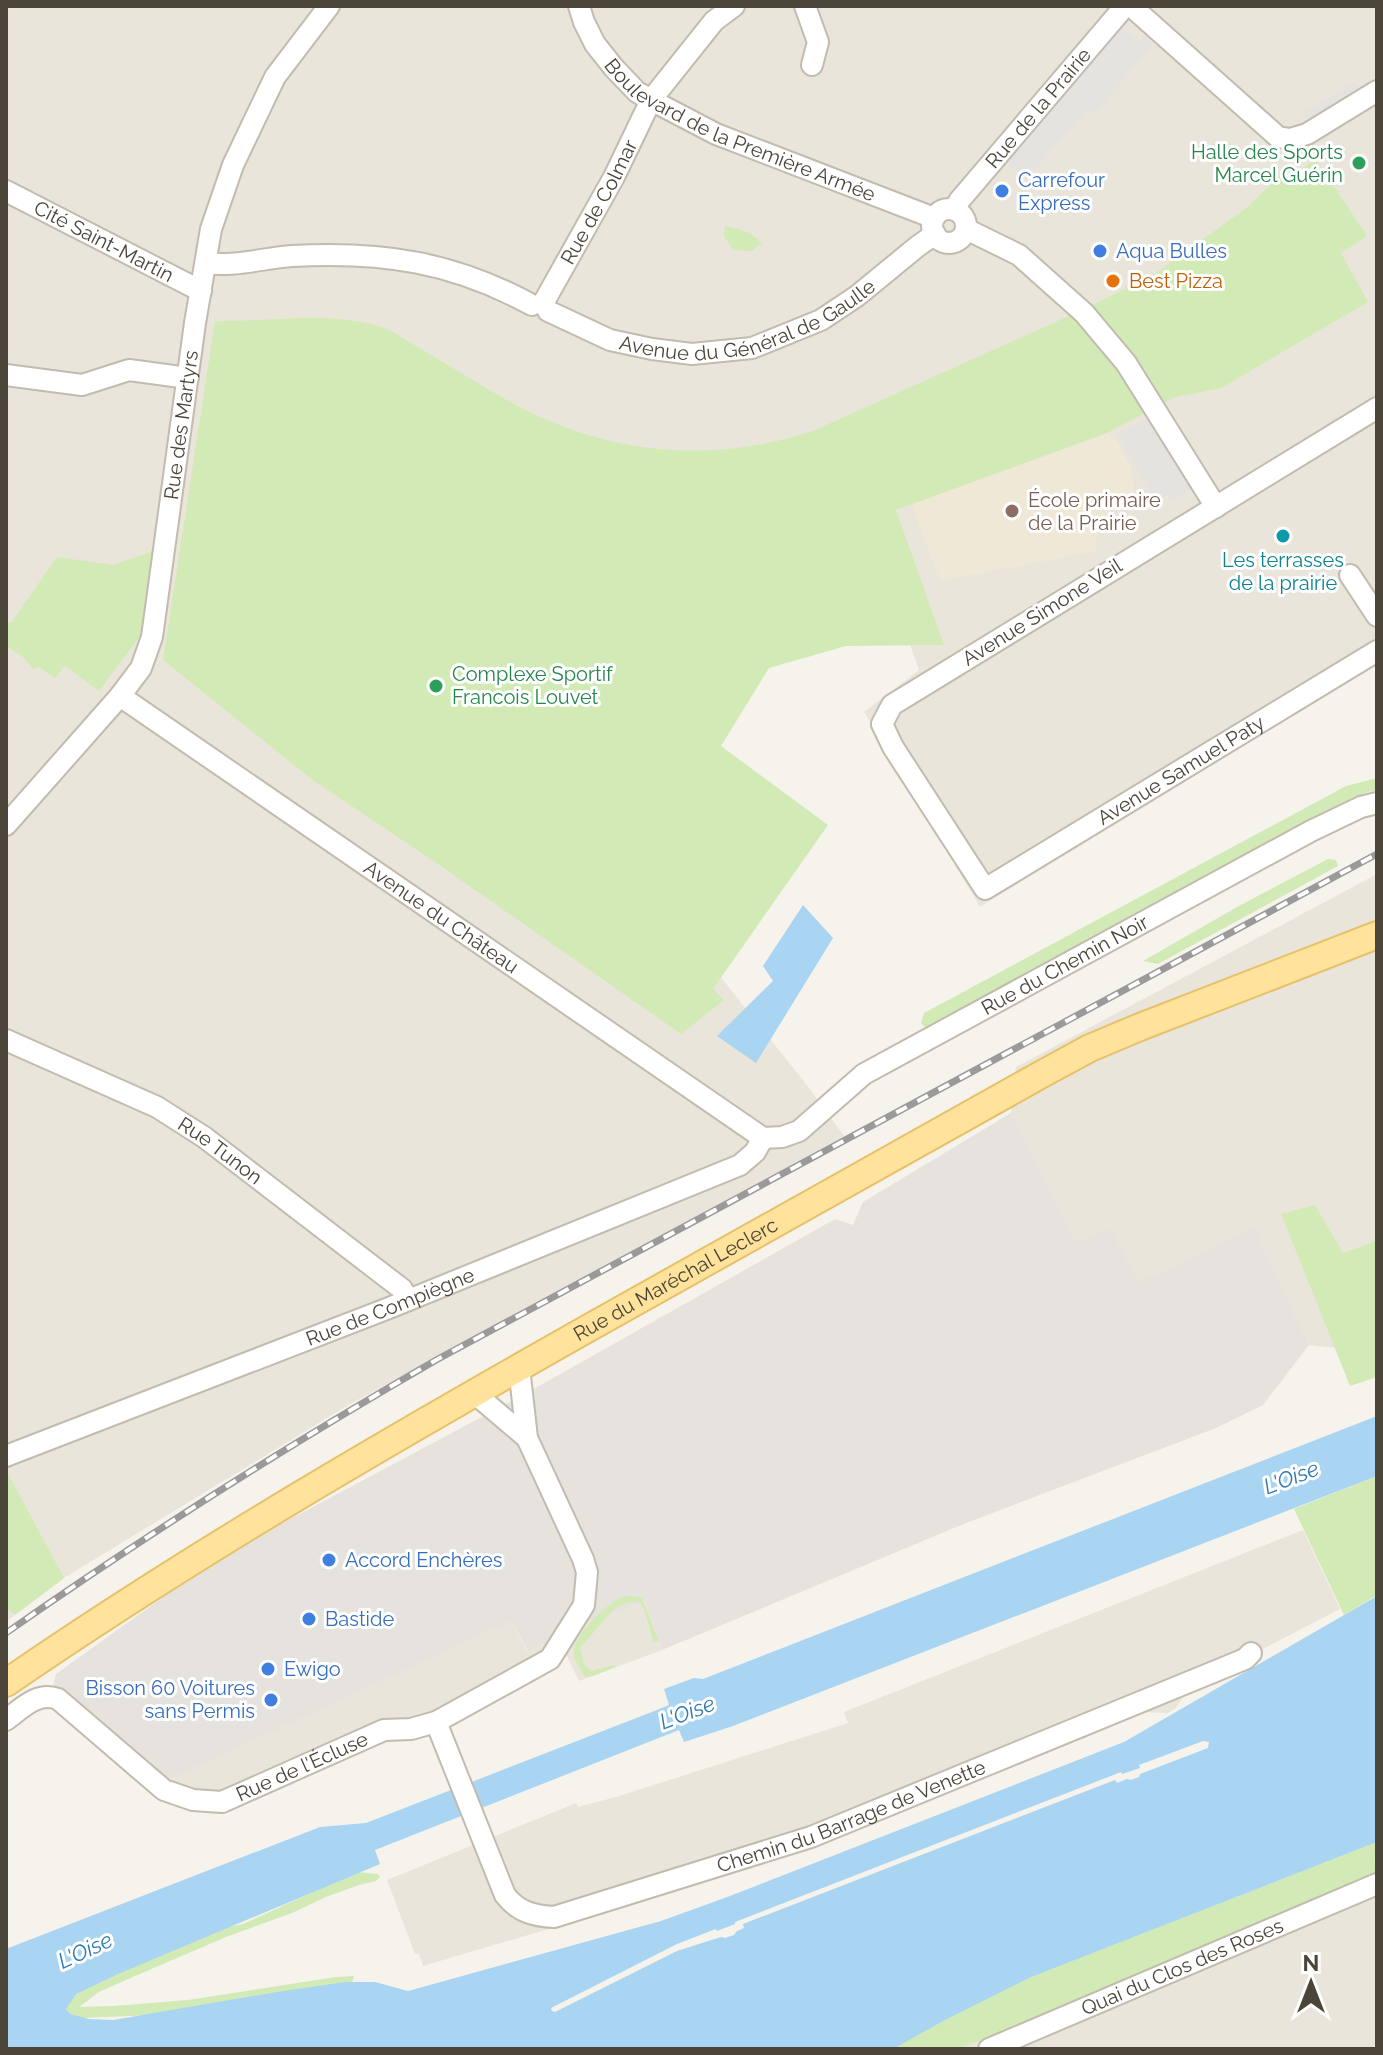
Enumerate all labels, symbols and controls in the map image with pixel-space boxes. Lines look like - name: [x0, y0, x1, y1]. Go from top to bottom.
- street label: Rue de la Prairie: [980, 43, 1096, 173]
- street label: Boulevard de la Première Armée: [599, 54, 879, 206]
- street label: Rue de Colmar: [555, 136, 642, 269]
- place label: Halle des Sports Marcel Guérin: [1191, 140, 1343, 187]
- marker: Halle des Sports Marcel Guérin: [1350, 154, 1368, 172]
- place label: Carrefour Express: [1018, 168, 1105, 215]
- marker: Carrefour Express: [993, 182, 1011, 200]
- street label: Cité Saint-Martin: [30, 195, 178, 287]
- place label: Aqua Bulles: [1116, 239, 1227, 263]
- marker: Aqua Bulles: [1091, 242, 1109, 260]
- place label: Best Pizza: [1129, 269, 1223, 293]
- marker: Best Pizza: [1104, 272, 1122, 290]
- street label: Avenue du Général de Gaulle: [617, 274, 880, 366]
- street label: Rue des Martyrs: [159, 349, 203, 501]
- place label: École primaire de la Prairie: [1028, 488, 1161, 535]
- marker: École primaire de la Prairie: [1003, 502, 1021, 520]
- marker: Les terrasses de la prairie: [1274, 527, 1292, 545]
- place label: Les terrasses de la prairie: [1222, 548, 1344, 595]
- street label: Avenue Simone Veil: [958, 553, 1127, 671]
- place label: Complexe Sportif Francois Louvet: [452, 662, 614, 709]
- marker: Complexe Sportif Francois Louvet: [427, 677, 445, 695]
- street label: Avenue Samuel Paty: [1093, 710, 1269, 830]
- street label: Avenue du Château: [360, 855, 523, 978]
- street label: Rue du Chemin Noir: [977, 910, 1152, 1020]
- street label: Rue Tunon: [174, 1112, 267, 1189]
- street label: Rue du Maréchal Leclerc: [569, 1213, 782, 1346]
- street label: Rue de Compiègne: [302, 1262, 478, 1351]
- water label: L'Oise: [1260, 1455, 1322, 1499]
- place label: Accord Enchères: [345, 1548, 502, 1572]
- marker: Accord Enchères: [320, 1551, 338, 1569]
- place label: Bastide: [325, 1607, 394, 1631]
- marker: Bastide: [300, 1610, 318, 1628]
- place label: Ewigo: [284, 1657, 341, 1681]
- marker: Ewigo: [259, 1660, 277, 1678]
- place label: Bisson 60 Voitures sans Permis: [85, 1676, 255, 1723]
- water label: L'Oise: [656, 1690, 718, 1734]
- marker: Bisson 60 Voitures sans Permis: [262, 1691, 280, 1709]
- street label: Rue de l'Écluse: [232, 1727, 372, 1806]
- street label: Chemin du Barrage de Venette: [714, 1755, 989, 1878]
- street label: Quai du Clos des Roses: [1078, 1913, 1287, 2020]
- water label: L'Oise: [54, 1926, 117, 1974]
- north arrow: [1271, 1943, 1351, 2023]
- text: N: [1303, 1950, 1319, 1976]

